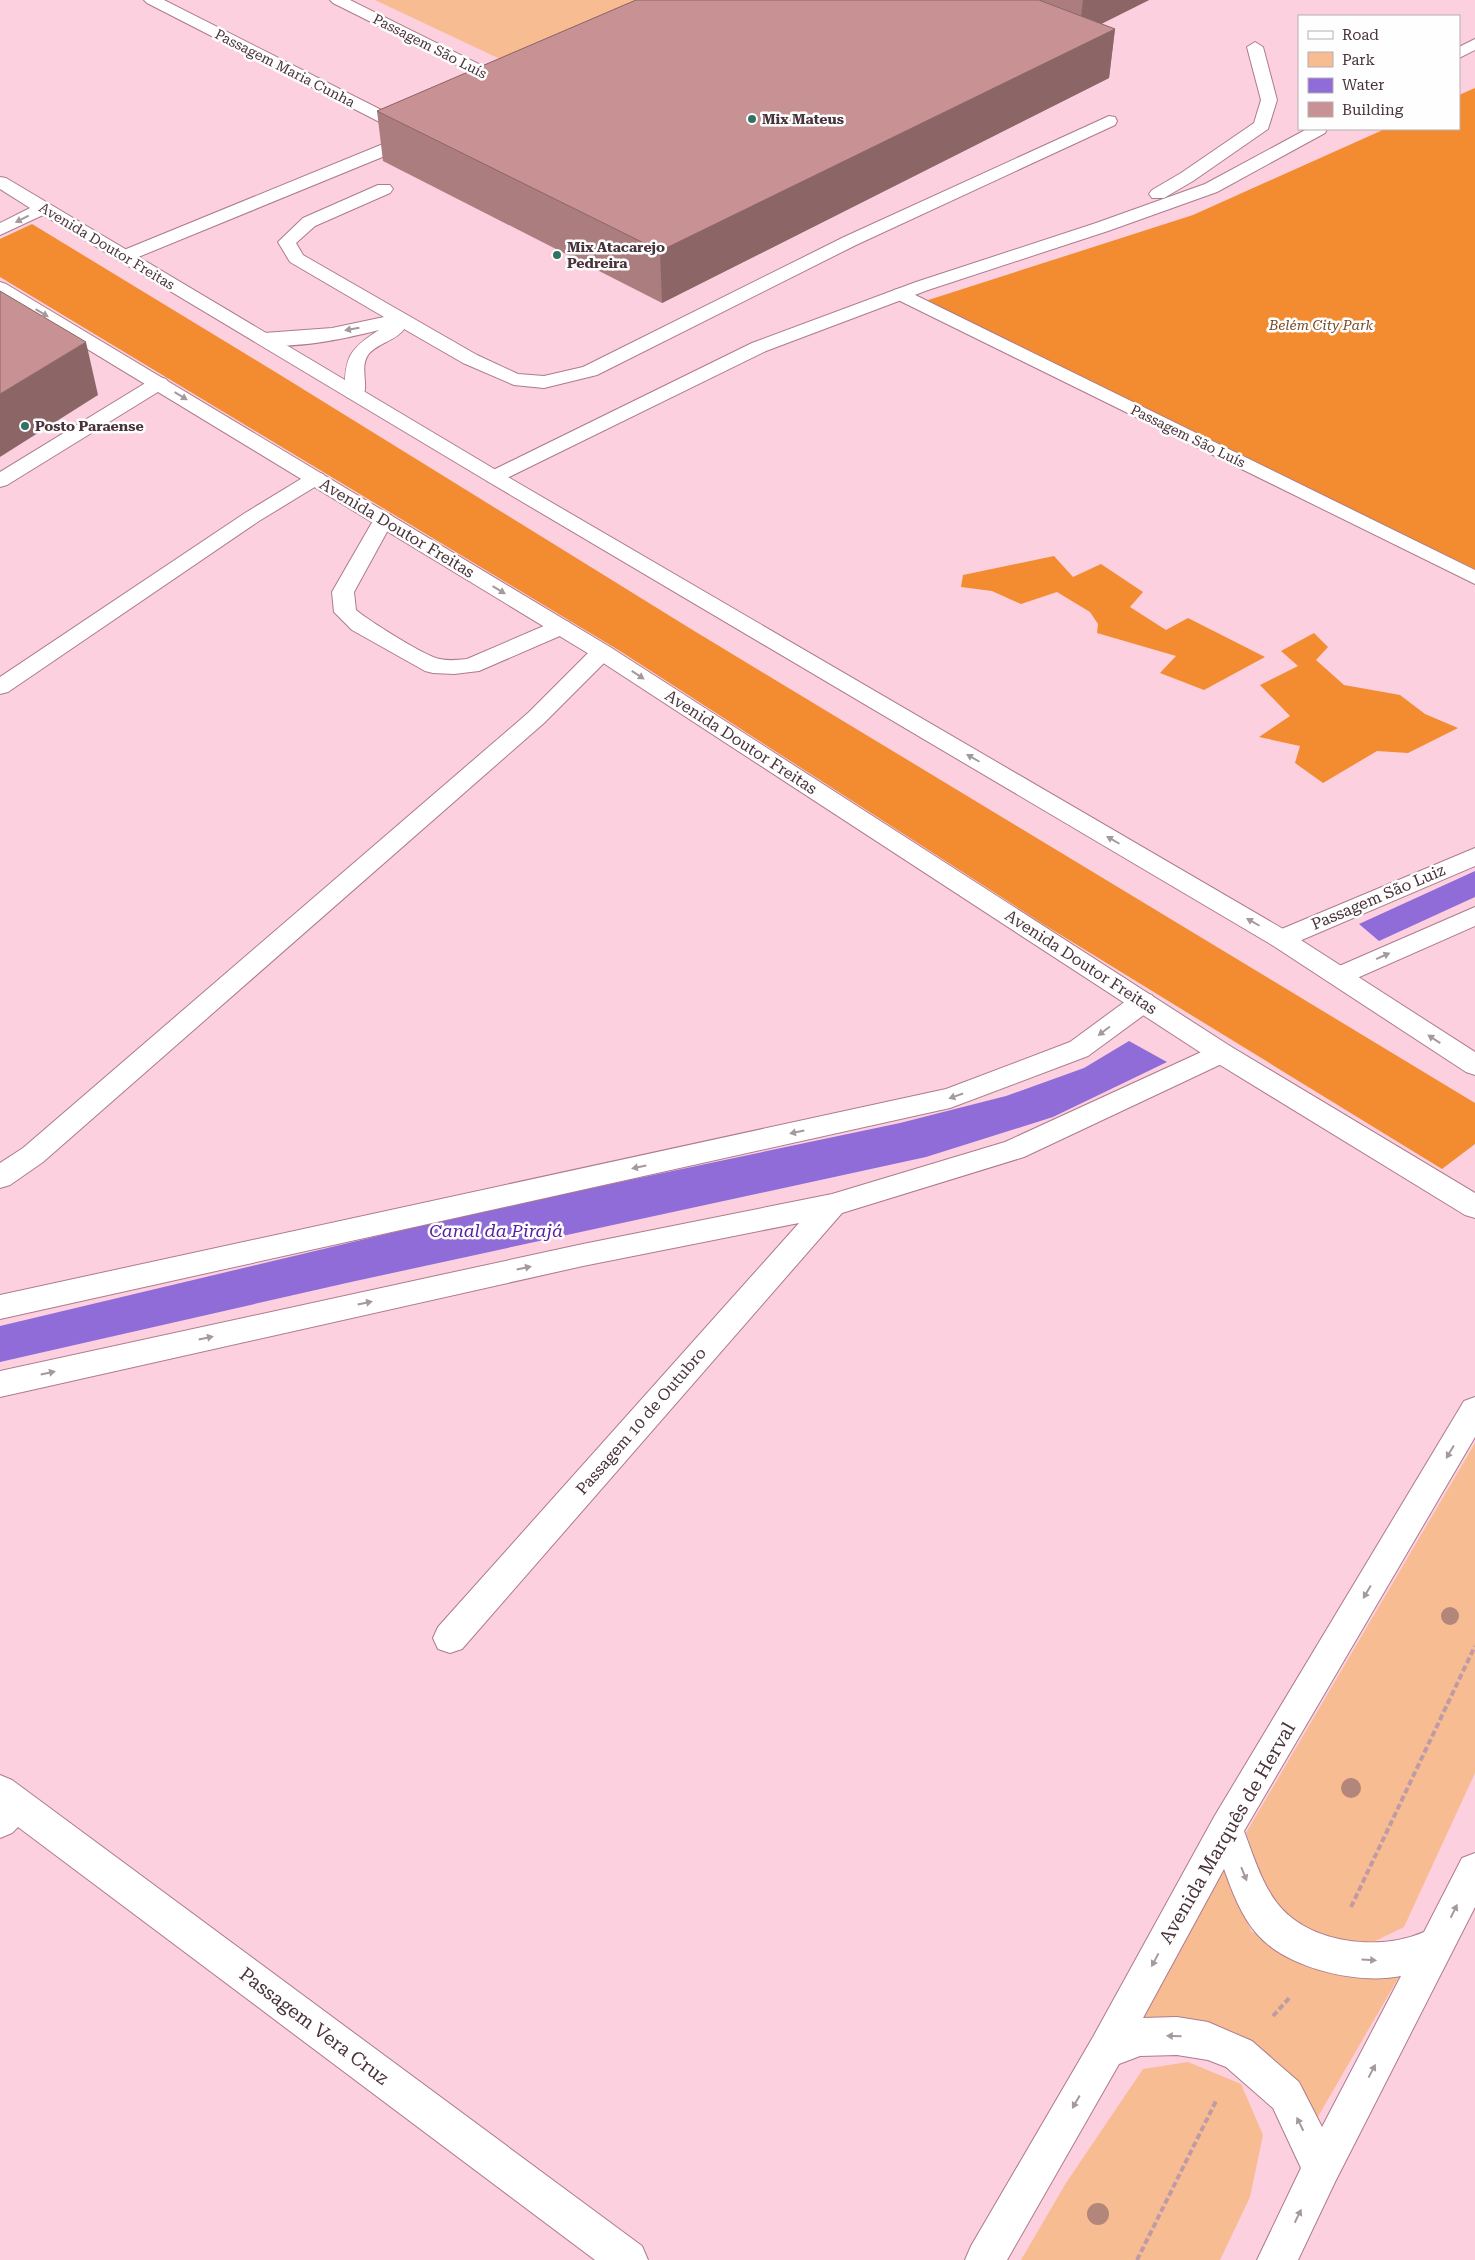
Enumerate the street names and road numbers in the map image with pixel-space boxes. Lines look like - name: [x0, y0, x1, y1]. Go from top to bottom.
- street label: Passagem São Luís: [370, 10, 490, 82]
- street label: Passagem Maria Cunha: [212, 26, 358, 110]
- street label: Avenida Doutor Freitas: [36, 199, 178, 293]
- street label: Passagem São Luís: [1128, 401, 1248, 471]
- street label: Avenida Doutor Freitas: [316, 474, 478, 582]
- street label: Avenida Doutor Freitas: [661, 686, 821, 798]
- street label: Passagem São Luiz: [1308, 860, 1448, 934]
- street label: Avenida Doutor Freitas: [1001, 906, 1161, 1018]
- street label: Passagem 10 de Outubro: [572, 1343, 710, 1498]
- street label: Avenida Marquês de Herval: [1154, 1718, 1300, 1948]
- street label: Passagem Vera Cruz: [235, 1962, 393, 2090]

